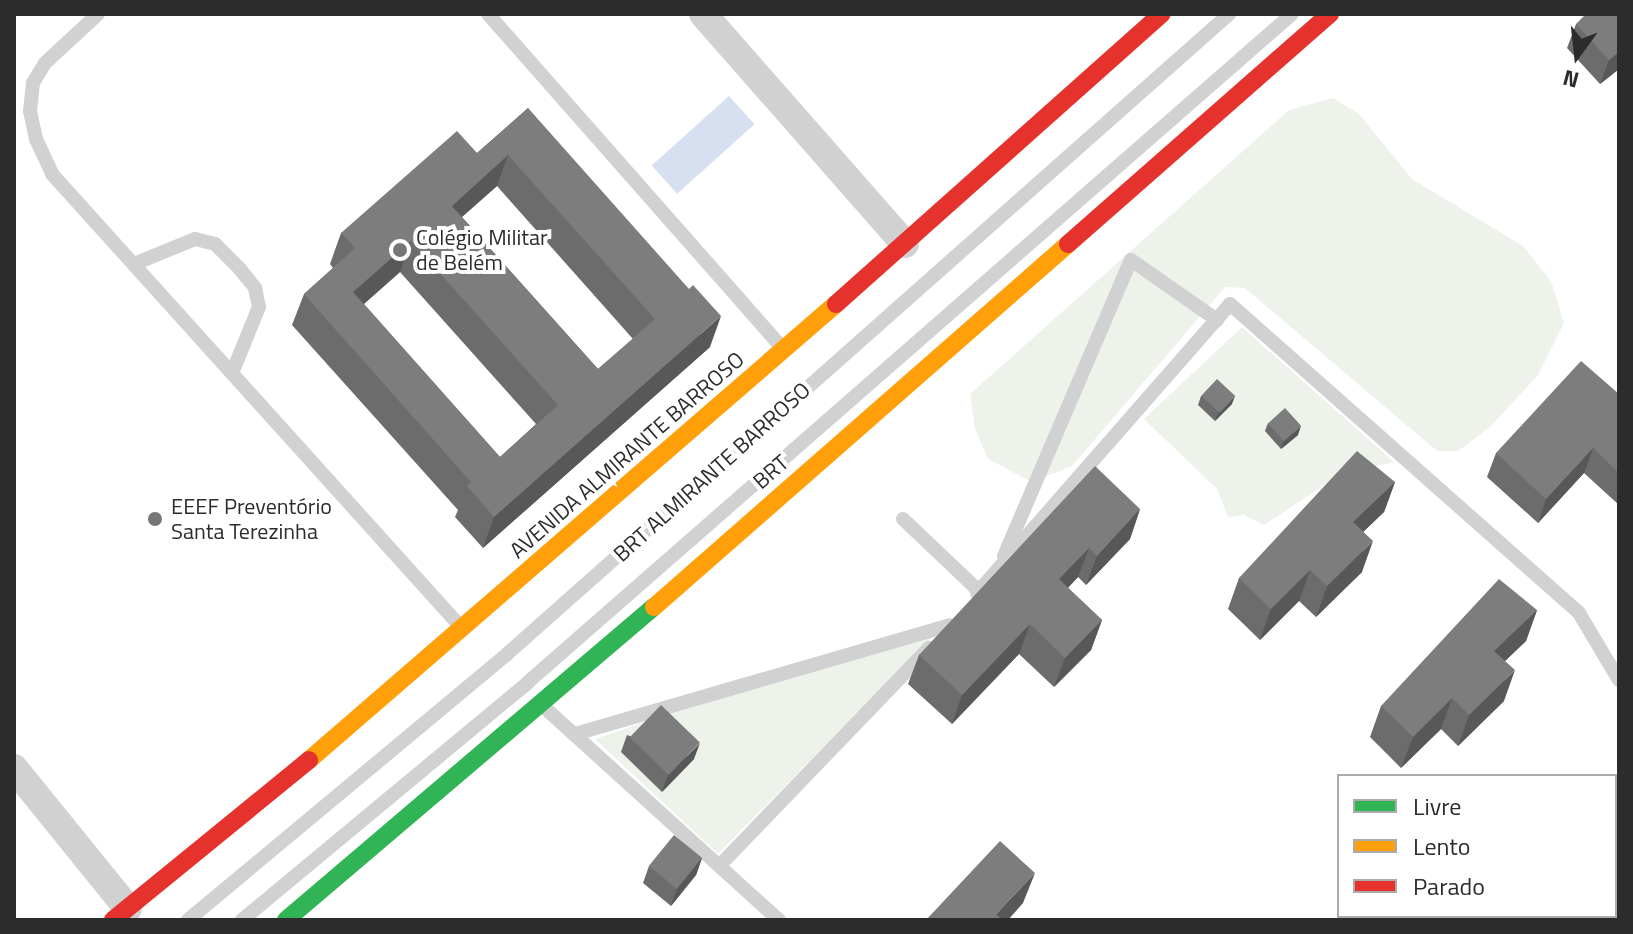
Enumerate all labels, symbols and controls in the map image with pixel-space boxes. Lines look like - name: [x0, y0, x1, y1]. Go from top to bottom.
- north arrow: [1537, 16, 1617, 96]
- text: N: [1559, 61, 1583, 98]
- place label: Colégio Militar de Belém: [416, 224, 548, 276]
- marker: Colégio Militar de Belém: [391, 241, 409, 259]
- street label: AVENIDA ALMIRANTE BARROSO: [505, 346, 749, 564]
- street label: BRT ALMIRANTE BARROSO: [608, 377, 816, 567]
- street label: BRT: [748, 449, 794, 495]
- place label: EEEF Preventório Santa Terezinha: [171, 493, 332, 544]
- marker: EEEF Preventório Santa Terezinha: [146, 510, 164, 528]
- legend: [1337, 774, 1617, 918]
- text: Livre: [1413, 788, 1461, 824]
- text: Lento: [1413, 828, 1470, 864]
- text: Parado: [1413, 868, 1485, 904]

